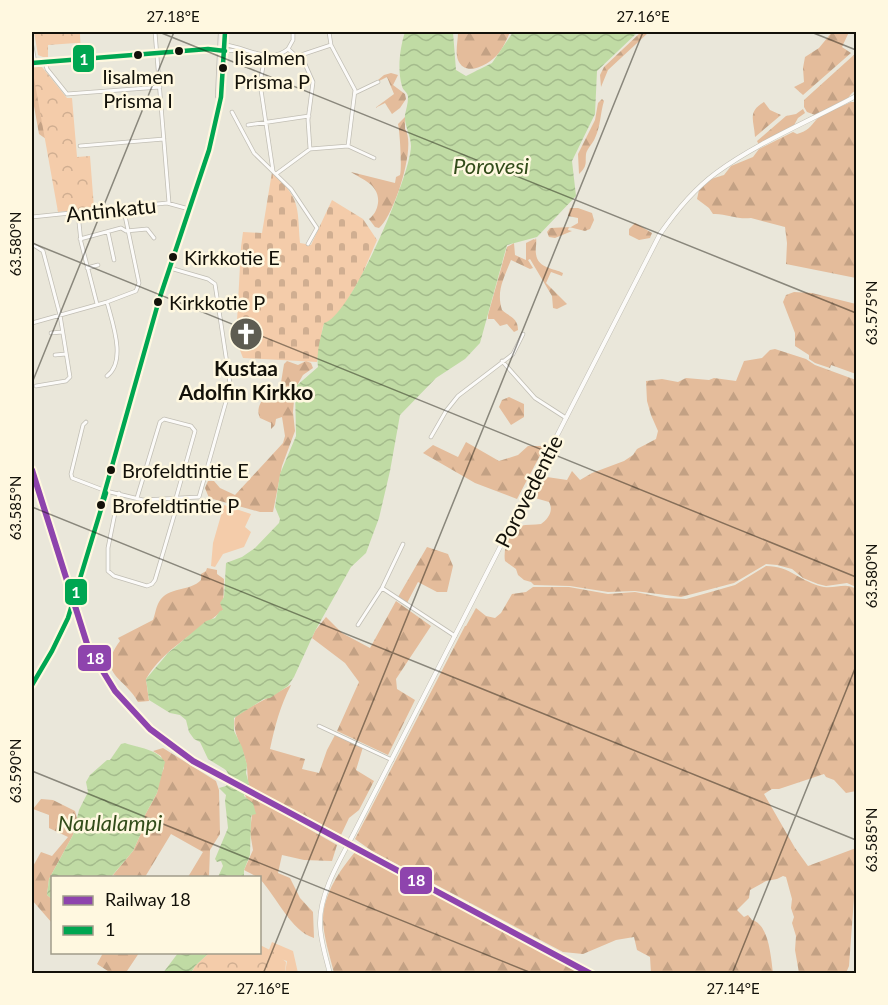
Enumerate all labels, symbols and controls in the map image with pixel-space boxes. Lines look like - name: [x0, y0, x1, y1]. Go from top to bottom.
- text: 27.18°E: [146, 7, 200, 25]
- text: 27.16°E: [616, 7, 670, 25]
- line badge: 1: [72, 44, 95, 73]
- unlabelled marker: [173, 45, 185, 57]
- place label: Iisalmen Prisma P: [234, 45, 310, 93]
- text: 1: [79, 49, 89, 68]
- marker: Iisalmen Prisma I: [132, 49, 144, 61]
- marker: Iisalmen Prisma P: [217, 62, 229, 74]
- place label: Iisalmen Prisma I: [102, 64, 174, 112]
- water label: Porovesi: [453, 152, 529, 179]
- street label: Antinkatu: [65, 192, 157, 226]
- text: 63.580°N: [6, 212, 24, 276]
- place label: Kirkkotie E: [184, 245, 280, 269]
- marker: Kirkkotie E: [167, 251, 179, 263]
- text: 63.575°N: [862, 281, 880, 345]
- place label: Kirkkotie P: [169, 290, 265, 314]
- marker: Kirkkotie P: [152, 296, 164, 308]
- church icon: Kustaa Adolfin Kirkko: [228, 316, 264, 352]
- place label: Kustaa Adolfin Kirkko: [178, 355, 313, 404]
- street label: Porovedentie: [489, 431, 567, 551]
- place label: Brofeldtintie E: [122, 458, 249, 482]
- marker: Brofeldtintie E: [105, 464, 117, 476]
- text: 63.585°N: [6, 476, 24, 540]
- place label: Brofeldtintie P: [112, 493, 239, 517]
- marker: Brofeldtintie P: [95, 499, 107, 511]
- text: 63.580°N: [862, 544, 880, 608]
- line badge: 1: [64, 578, 88, 606]
- text: 1: [71, 582, 81, 601]
- line badge: 18: [77, 644, 112, 672]
- text: 18: [86, 648, 104, 667]
- text: 63.590°N: [6, 739, 24, 803]
- text: 63.585°N: [862, 808, 880, 872]
- water label: Naulalampi: [58, 809, 162, 836]
- line badge: 18: [399, 866, 433, 895]
- text: 18: [407, 870, 425, 889]
- legend: [51, 876, 261, 954]
- text: Railway 18: [105, 888, 191, 910]
- text: 1: [105, 918, 115, 940]
- text: 27.16°E: [236, 979, 290, 997]
- text: 27.14°E: [706, 979, 760, 997]

